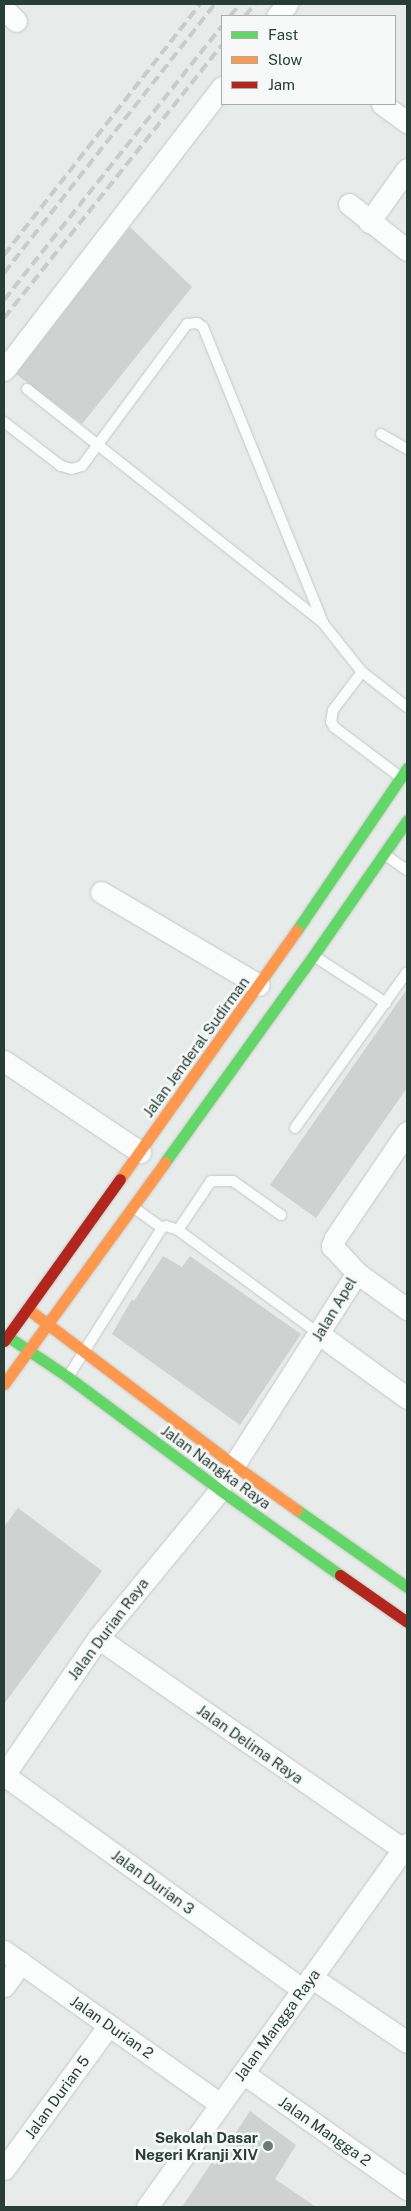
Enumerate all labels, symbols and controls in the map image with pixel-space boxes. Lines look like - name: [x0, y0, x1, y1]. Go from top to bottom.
- legend: [221, 15, 396, 105]
- text: Fast: [268, 26, 298, 43]
- text: Slow: [268, 51, 302, 68]
- text: Jam: [268, 76, 295, 93]
- street label: Jalan Jenderal Sudirman: [139, 973, 253, 1121]
- street label: Jalan Apel: [308, 1274, 360, 1344]
- street label: Jalan Nangka Raya: [158, 1421, 274, 1513]
- street label: Jalan Durian Raya: [64, 1575, 152, 1683]
- street label: Jalan Delima Raya: [193, 1701, 307, 1787]
- street label: Jalan Durian 3: [108, 1846, 198, 1918]
- street label: Jalan Mangga Raya: [230, 1966, 324, 2084]
- street label: Jalan Durian 2: [67, 1992, 157, 2062]
- street label: Jalan Durian 5: [21, 2052, 93, 2142]
- street label: Jalan Mangga 2: [275, 2093, 375, 2169]
- place label: Sekolah Dasar Negeri Kranji XIV: [135, 2128, 258, 2163]
- marker: Sekolah Dasar Negeri Kranji XIV: [262, 2140, 274, 2152]

